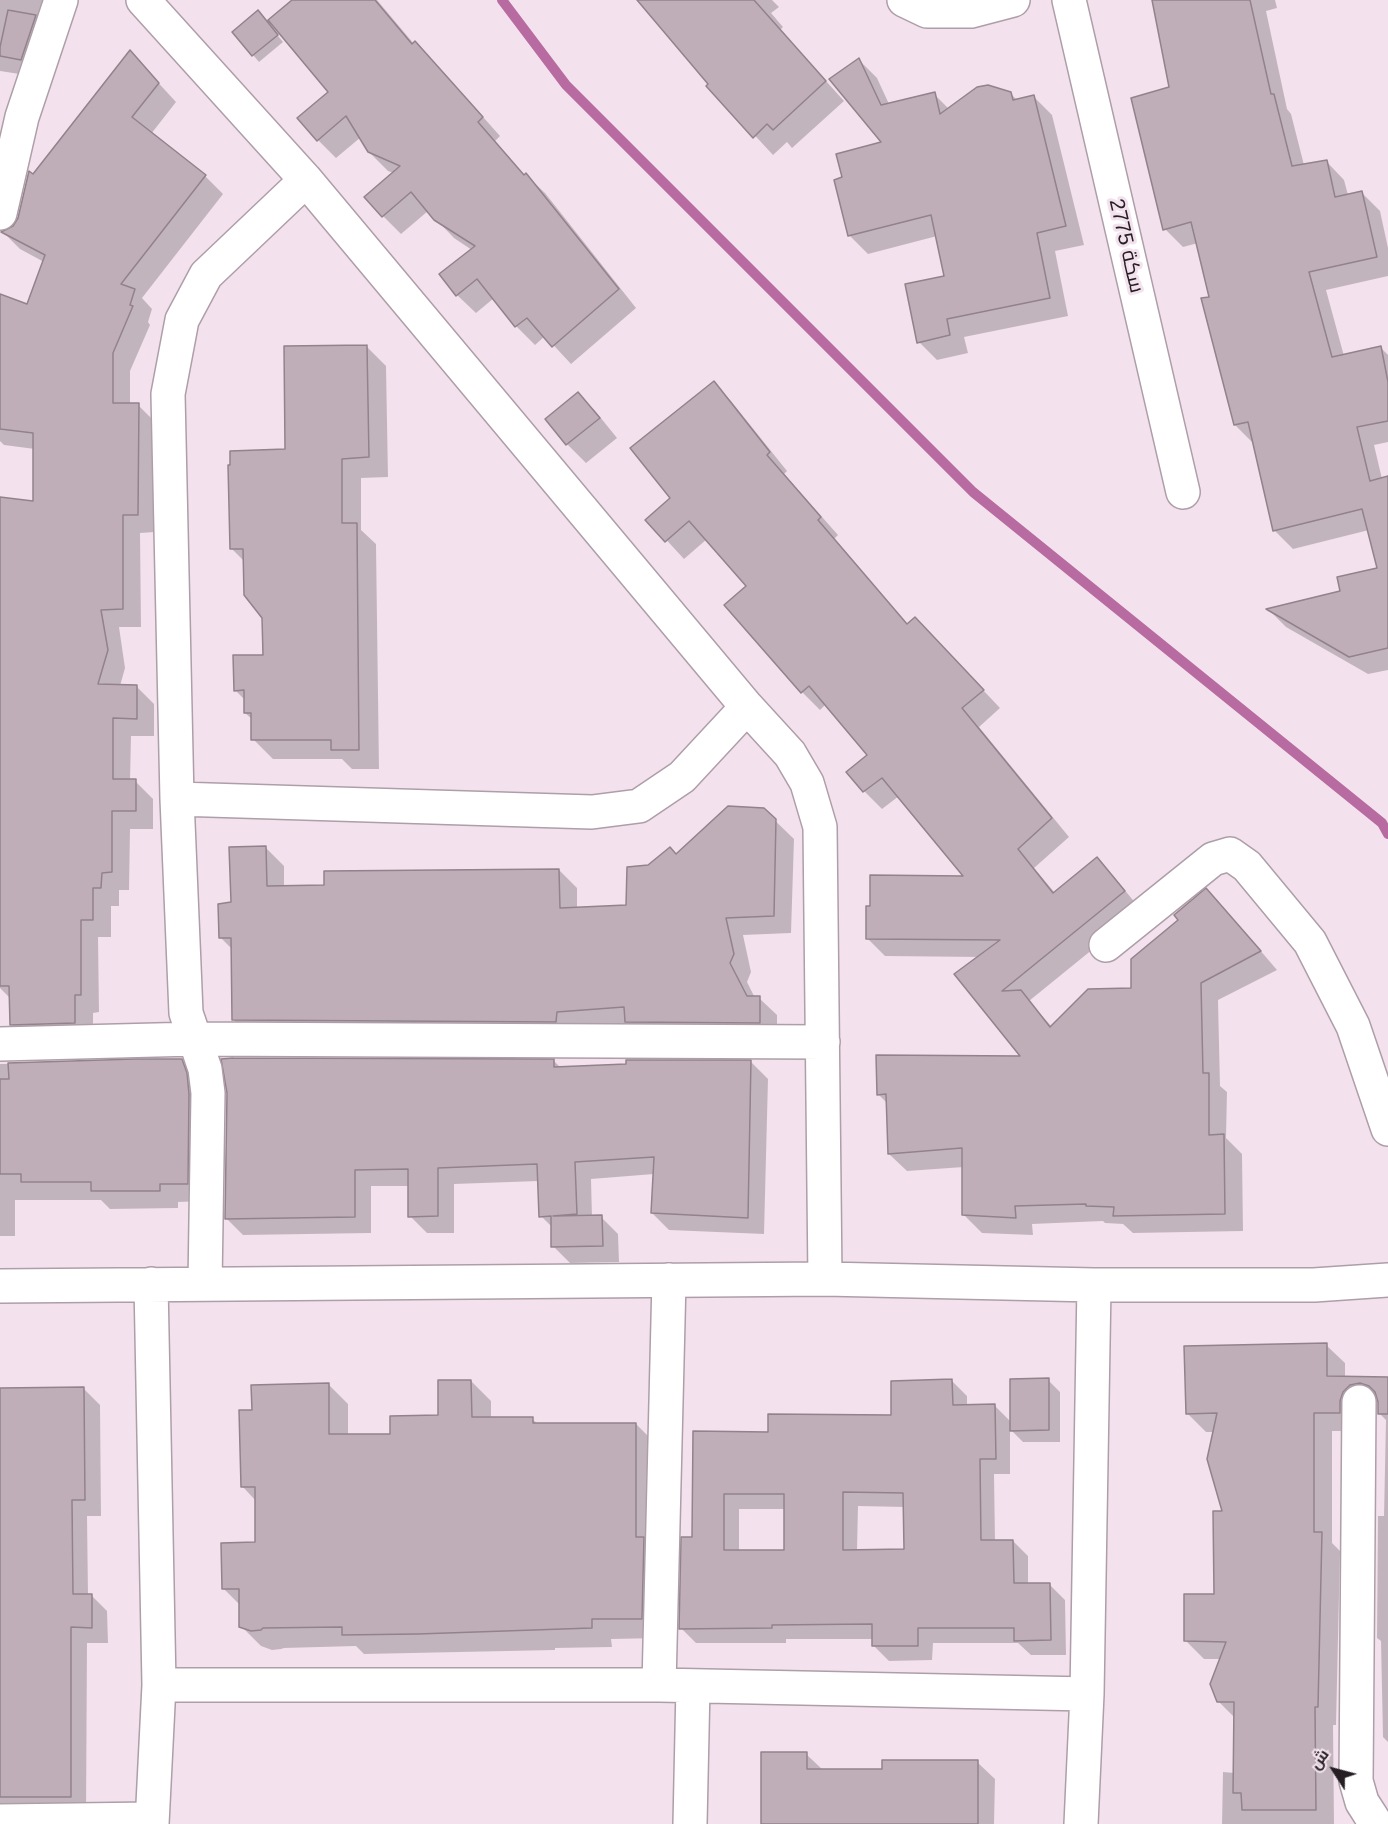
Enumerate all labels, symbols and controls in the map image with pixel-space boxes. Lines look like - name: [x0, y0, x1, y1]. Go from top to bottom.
- street label: سكة 2775: [1103, 196, 1149, 296]
- north arrow: [1304, 1740, 1364, 1800]
- text: ش: [1306, 1746, 1332, 1772]

